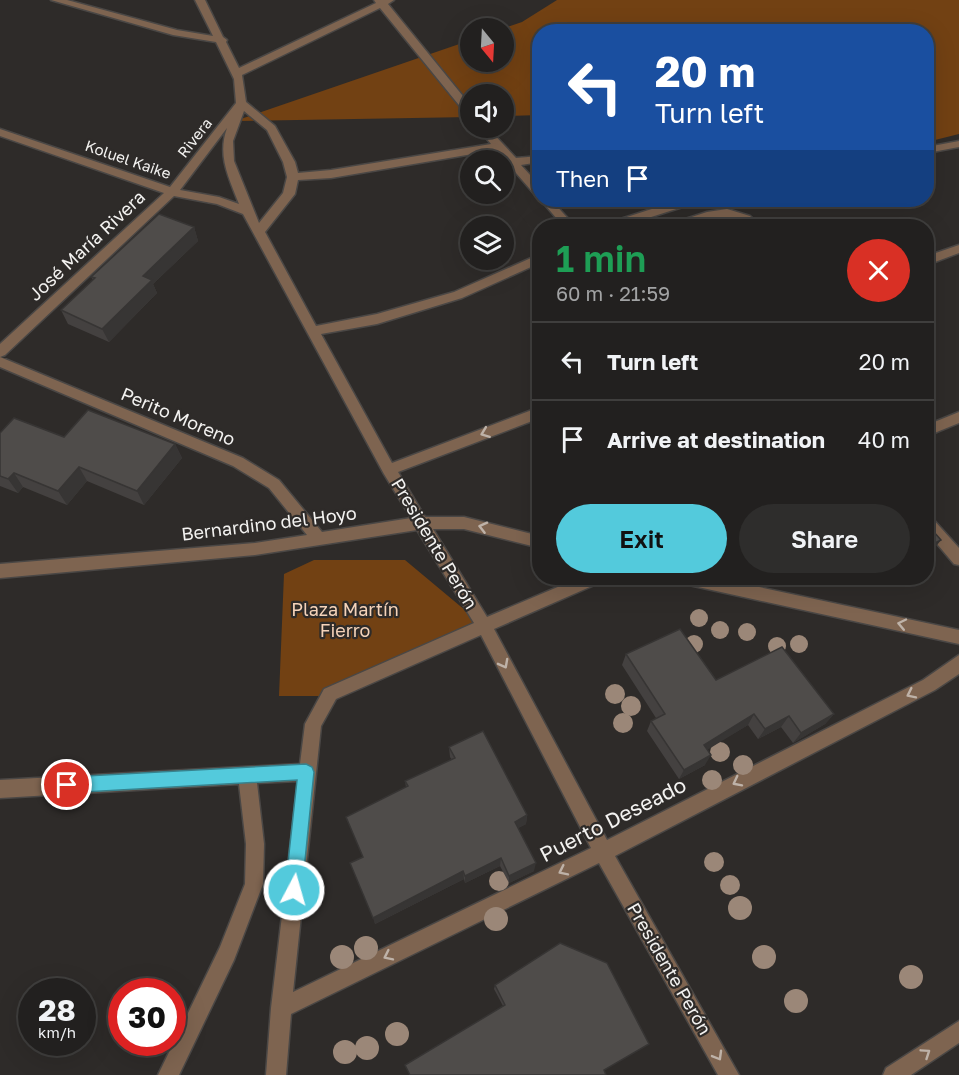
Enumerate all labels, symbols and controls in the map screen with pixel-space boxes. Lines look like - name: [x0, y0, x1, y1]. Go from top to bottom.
- north arrow: [460, 18, 514, 72]
- map controls: [460, 18, 514, 270]
- text: 20 m: [655, 46, 755, 96]
- icon: left: [556, 48, 634, 126]
- button: sound: [460, 84, 514, 138]
- text: Turn left: [655, 97, 764, 129]
- street label: Rivera: [173, 114, 215, 161]
- street label: Koluel Kaike: [83, 136, 174, 182]
- button: search: [460, 150, 514, 204]
- icon: arrive: [621, 162, 654, 195]
- text: Then: [556, 165, 609, 192]
- street label: José María Rivera: [23, 186, 149, 305]
- button: layers: [460, 216, 514, 270]
- text: 1 min: [556, 237, 646, 280]
- button: close: [847, 239, 910, 302]
- text: 60 m · 21:59: [556, 281, 670, 305]
- icon: left: [556, 345, 589, 378]
- text: Turn left: [607, 348, 698, 375]
- text: 20 m: [859, 348, 910, 375]
- street label: Perito Moreno: [118, 382, 239, 450]
- icon: arrive: [556, 423, 589, 456]
- one-way arrow: [481, 426, 492, 438]
- text: Arrive at destination: [607, 426, 825, 453]
- text: 40 m: [858, 426, 910, 453]
- street label: Presidente Perón: [387, 474, 483, 613]
- street label: Bernardino del Hoyo: [180, 501, 358, 545]
- button: Exit: [556, 504, 727, 573]
- button: Share: [739, 504, 910, 573]
- one-way arrow: [478, 522, 488, 535]
- park label: Plaza Martín Fierro: [291, 598, 399, 641]
- one-way arrow: [897, 619, 907, 632]
- one-way arrow: [496, 657, 508, 668]
- one-way arrow: [907, 687, 917, 698]
- pin: [41, 759, 92, 810]
- icon: arrive: [50, 768, 83, 801]
- street label: Puerto Deseado: [535, 771, 690, 867]
- one-way arrow: [733, 775, 744, 787]
- position arrow: [262, 858, 326, 922]
- one-way arrow: [559, 863, 570, 875]
- street label: Presidente Perón: [623, 899, 717, 1038]
- one-way arrow: [384, 949, 395, 960]
- speed limit sign: 30: [108, 978, 186, 1056]
- text: 28: [38, 992, 76, 1028]
- text: km/h: [38, 1023, 76, 1041]
- one-way arrow: [711, 1049, 723, 1060]
- one-way arrow: [919, 1049, 930, 1060]

